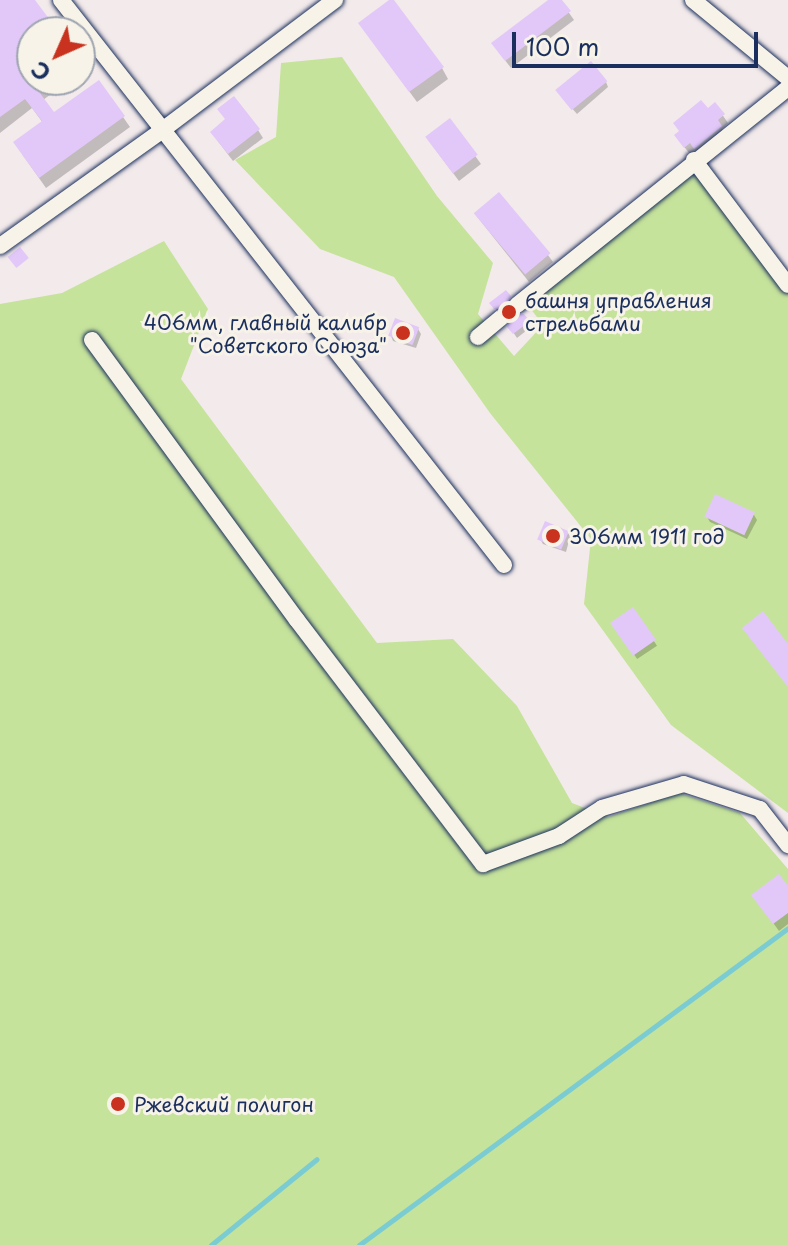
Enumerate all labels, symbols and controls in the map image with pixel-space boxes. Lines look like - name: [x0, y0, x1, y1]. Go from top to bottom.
- north arrow: [16, 16, 96, 96]
- scale bar: [516, 16, 762, 66]
- text: 100 m: [526, 28, 599, 64]
- text: С: [23, 54, 58, 89]
- place label: башня управления стрельбами: [525, 288, 713, 335]
- marker: башня управления стрельбами: [500, 303, 518, 321]
- place label: 406мм, главный калибр "Советского Союза": [143, 310, 387, 357]
- marker: 406мм, главный калибр "Советского Союза": [394, 324, 412, 342]
- place label: 306мм 1911 год: [569, 524, 725, 548]
- marker: 306мм 1911 год: [544, 527, 562, 545]
- place label: Ржевский полигон: [134, 1092, 314, 1116]
- marker: Ржевский полигон: [109, 1095, 127, 1113]

